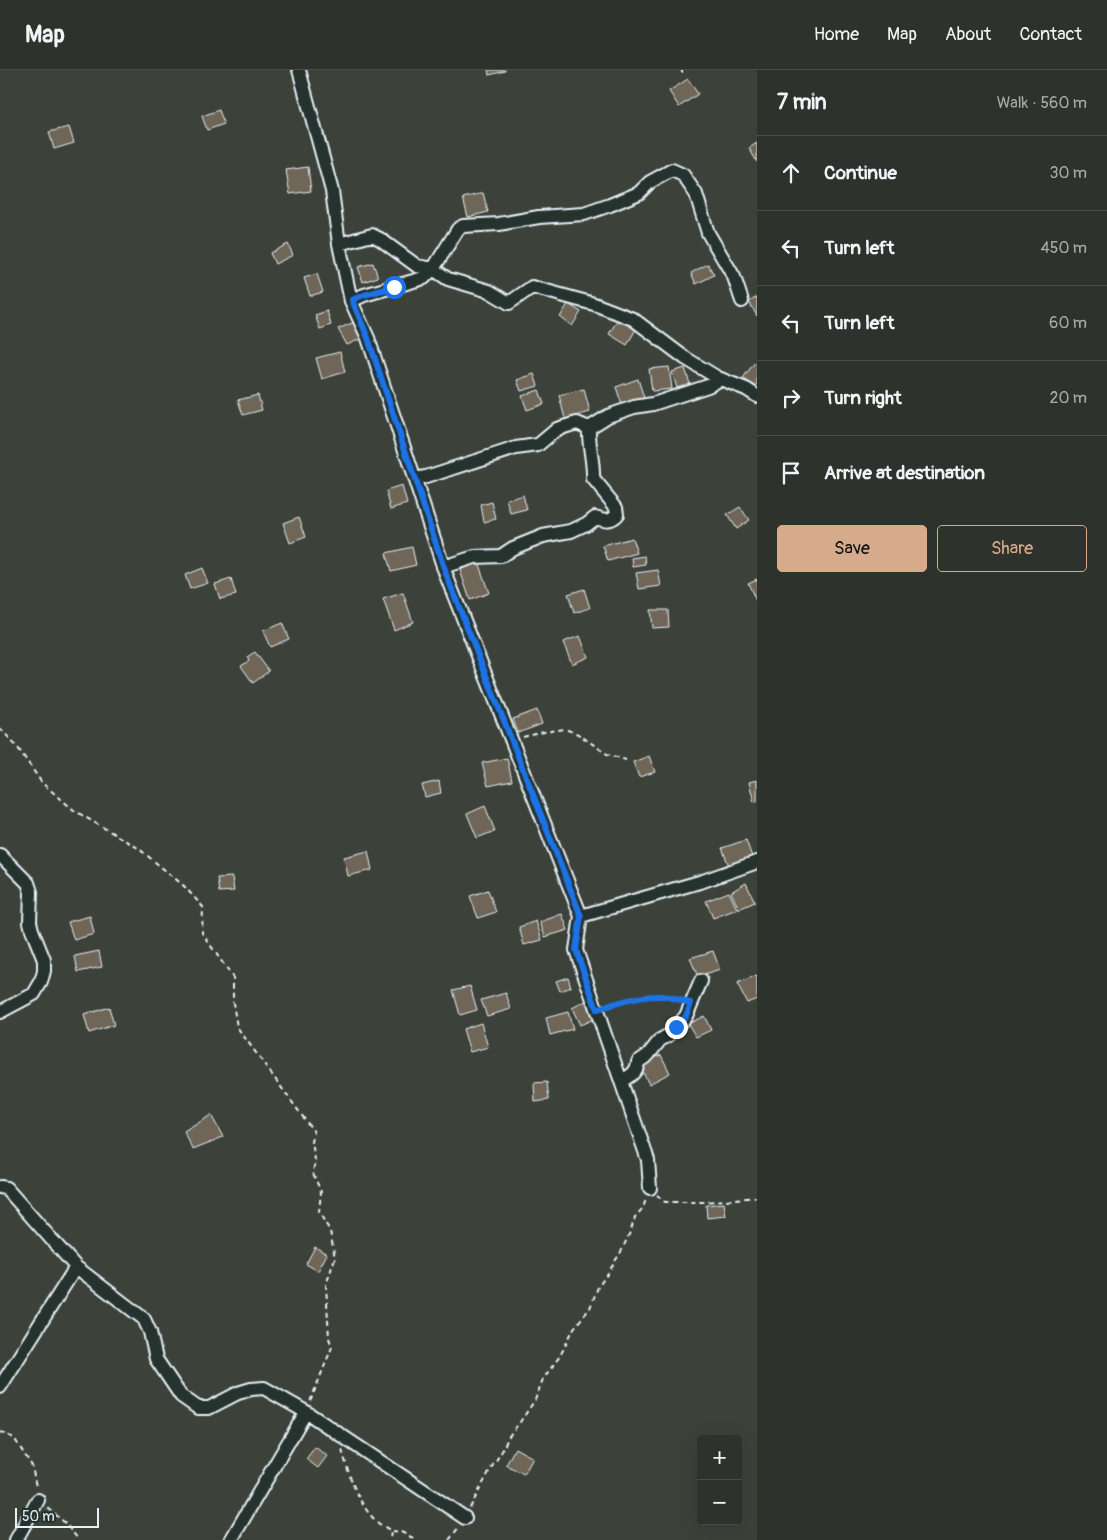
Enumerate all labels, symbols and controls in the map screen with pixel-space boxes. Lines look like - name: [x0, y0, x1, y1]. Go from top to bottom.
- text: Map: [25, 20, 65, 49]
- text: Home: [814, 23, 859, 46]
- text: Map: [887, 23, 917, 46]
- text: About: [945, 23, 991, 46]
- text: Contact: [1019, 23, 1082, 46]
- text: 7 min: [777, 89, 827, 116]
- text: Walk · 560 m: [997, 93, 1087, 113]
- icon: ahead: [777, 159, 805, 187]
- text: Continue: [824, 161, 897, 185]
- text: 30 m: [1049, 163, 1087, 183]
- icon: left: [777, 234, 805, 262]
- text: Turn left: [824, 236, 894, 260]
- text: 450 m: [1040, 238, 1087, 258]
- route start: [383, 276, 406, 299]
- icon: left: [777, 309, 805, 337]
- text: Turn left: [824, 311, 894, 335]
- text: 60 m: [1049, 313, 1087, 333]
- icon: right: [777, 384, 805, 412]
- text: Turn right: [824, 386, 902, 410]
- text: 20 m: [1049, 388, 1087, 408]
- icon: arrive: [777, 459, 805, 487]
- text: Arrive at destination: [824, 461, 985, 485]
- button: Save: [777, 525, 927, 572]
- button: Share: [937, 525, 1087, 572]
- route end: [665, 1016, 688, 1039]
- map controls: [697, 1435, 742, 1525]
- button: +: [697, 1435, 742, 1480]
- button: −: [697, 1480, 742, 1525]
- scale bar: [15, 1505, 99, 1528]
- text: 50 m: [22, 1508, 55, 1525]

